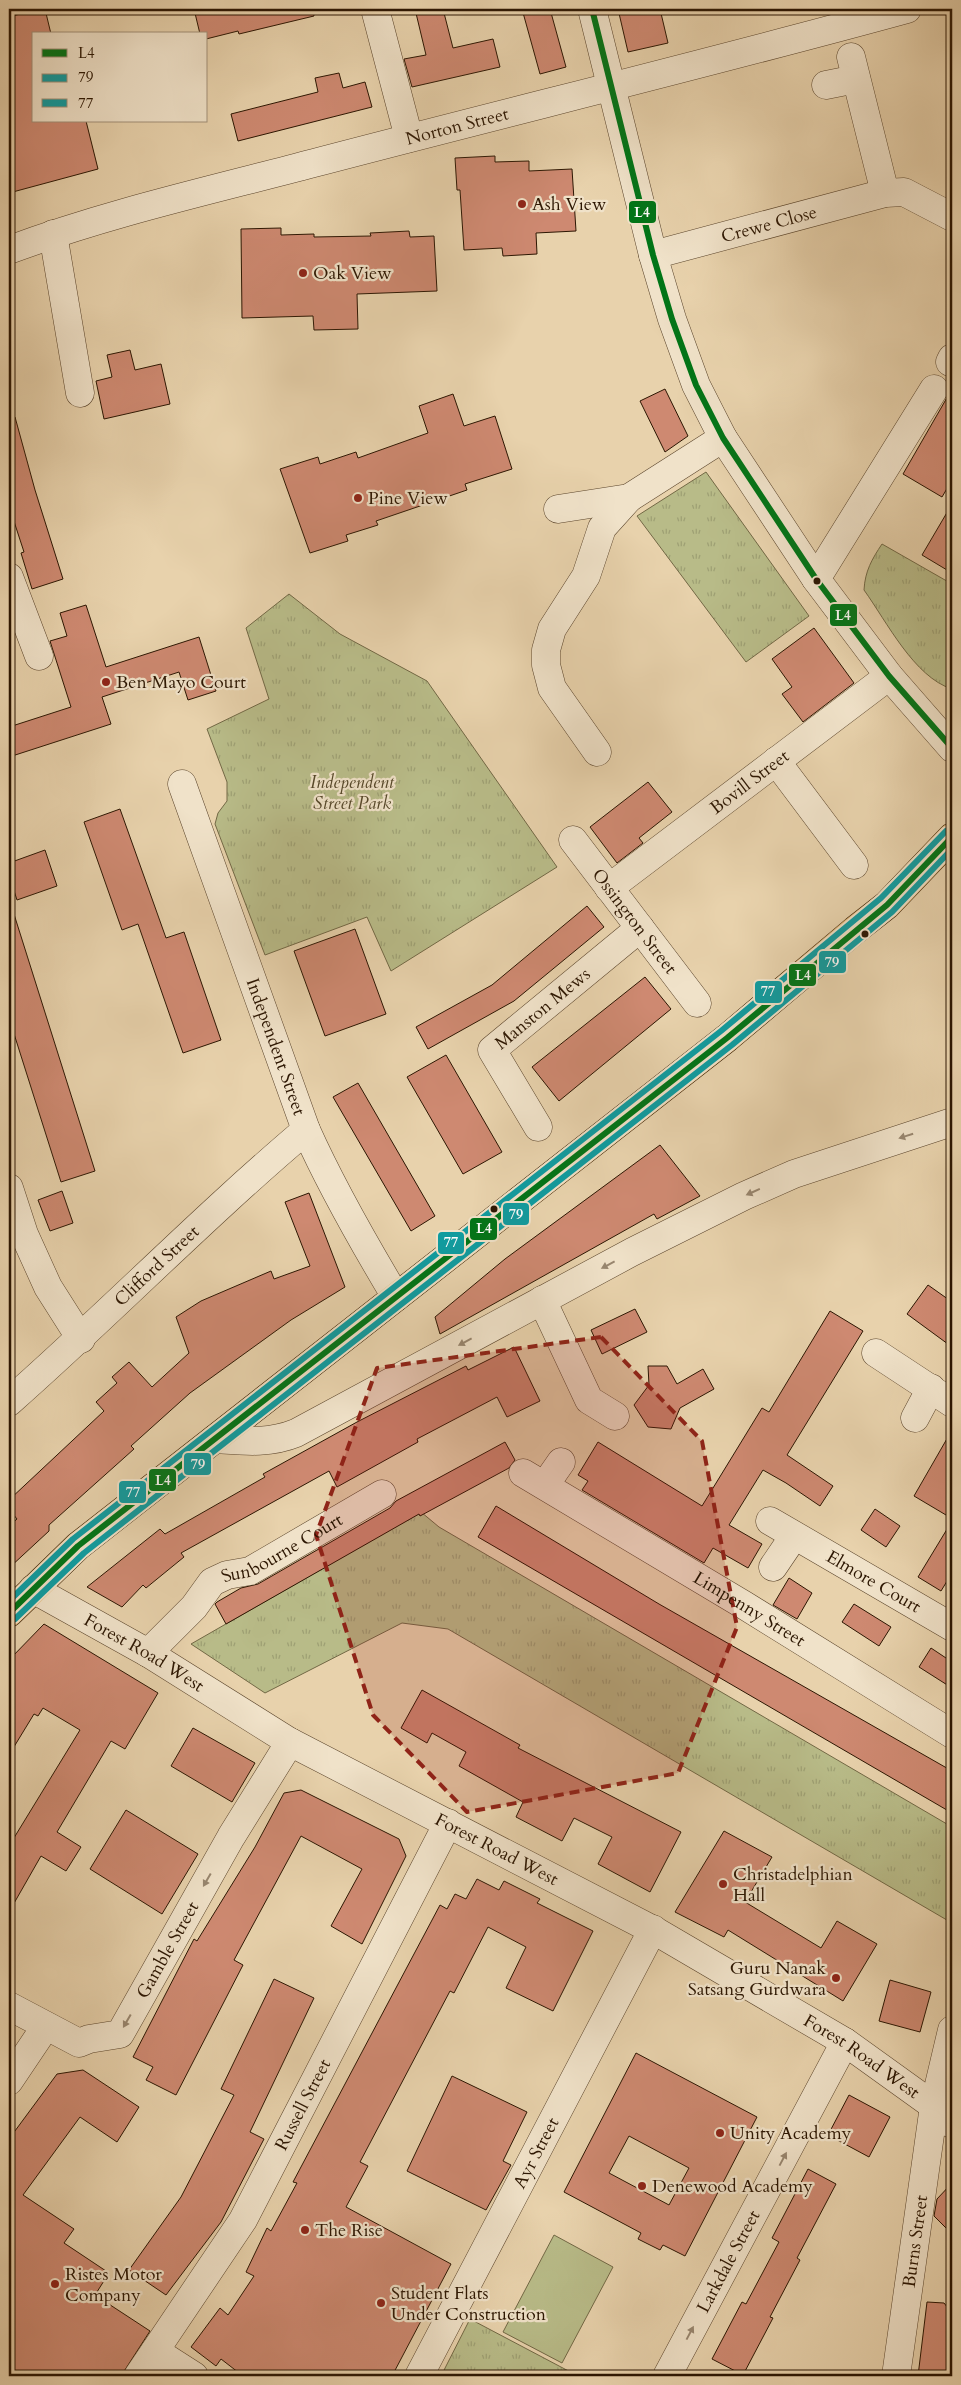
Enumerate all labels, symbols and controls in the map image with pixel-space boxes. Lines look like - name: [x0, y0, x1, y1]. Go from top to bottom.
- legend: [32, 32, 208, 122]
- text: L4: [78, 43, 95, 63]
- text: 79: [78, 67, 94, 87]
- text: 77: [78, 93, 94, 113]
- street label: Norton Street: [403, 101, 512, 152]
- place label: Ash View: [532, 192, 607, 217]
- marker: Ash View: [516, 198, 528, 210]
- line badge: L4: [628, 200, 657, 224]
- street label: Crewe Close: [718, 200, 820, 249]
- text: L4: [634, 203, 650, 222]
- place label: Oak View: [313, 261, 392, 286]
- marker: Oak View: [297, 267, 309, 279]
- place label: Pine View: [368, 486, 448, 511]
- marker: Pine View: [352, 492, 364, 504]
- unlabelled marker: [812, 576, 822, 586]
- line badge: L4: [829, 603, 858, 627]
- text: L4: [835, 606, 851, 625]
- place label: Ben Mayo Court: [116, 670, 246, 695]
- marker: Ben Mayo Court: [100, 676, 112, 688]
- street label: Bovill Street: [705, 744, 795, 820]
- park label: Independent Street Park: [310, 770, 395, 816]
- street label: Ossington Street: [586, 863, 683, 980]
- unlabelled marker: [860, 929, 870, 939]
- line badge: 79: [818, 950, 847, 974]
- text: 79: [825, 953, 839, 972]
- street label: Manston Mews: [490, 962, 596, 1056]
- line badge: L4: [788, 963, 817, 987]
- text: L4: [795, 966, 811, 985]
- street label: Independent Street: [240, 975, 312, 1119]
- line badge: 77: [754, 980, 783, 1004]
- text: 77: [761, 982, 775, 1001]
- one-way arrow: [898, 1133, 913, 1141]
- one-way arrow: [746, 1189, 760, 1197]
- line badge: 79: [502, 1202, 530, 1226]
- unlabelled marker: [489, 1204, 499, 1214]
- text: 79: [509, 1205, 523, 1224]
- line badge: L4: [469, 1217, 498, 1241]
- street label: Clifford Street: [109, 1219, 205, 1312]
- text: L4: [476, 1219, 492, 1238]
- line badge: 77: [437, 1231, 465, 1255]
- text: 77: [444, 1233, 458, 1252]
- one-way arrow: [600, 1261, 615, 1269]
- one-way arrow: [457, 1338, 472, 1346]
- line badge: 79: [183, 1452, 212, 1476]
- text: 79: [191, 1455, 205, 1474]
- line badge: L4: [148, 1468, 177, 1492]
- text: L4: [155, 1471, 171, 1490]
- line badge: 77: [118, 1480, 147, 1504]
- text: 77: [126, 1483, 140, 1502]
- street label: Sunbourne Court: [217, 1507, 348, 1589]
- street label: Elmore Court: [821, 1544, 926, 1619]
- street label: Limpenny Street: [688, 1565, 810, 1653]
- street label: Forest Road West: [79, 1608, 209, 1698]
- street label: Forest Road West: [431, 1807, 563, 1892]
- place label: Christadelphian Hall: [733, 1862, 853, 1908]
- one-way arrow: [203, 1873, 212, 1886]
- marker: Christadelphian Hall: [717, 1878, 729, 1890]
- street label: Gamble Street: [131, 1897, 205, 2003]
- place label: Guru Nanak Satsang Gurdwara: [688, 1956, 826, 2002]
- marker: Guru Nanak Satsang Gurdwara: [830, 1972, 842, 1984]
- street label: Forest Road West: [799, 2008, 925, 2105]
- one-way arrow: [123, 2014, 131, 2029]
- street label: Russell Street: [269, 2054, 337, 2155]
- street label: Ayr Street: [507, 2113, 565, 2193]
- place label: Unity Academy: [730, 2121, 852, 2146]
- marker: Unity Academy: [714, 2127, 726, 2139]
- one-way arrow: [779, 2151, 787, 2166]
- place label: Denewood Academy: [652, 2174, 813, 2199]
- marker: Denewood Academy: [636, 2180, 648, 2192]
- street label: Burns Street: [897, 2193, 934, 2289]
- street label: Larkdale Street: [691, 2205, 766, 2317]
- place label: The Rise: [315, 2218, 383, 2243]
- marker: The Rise: [299, 2224, 311, 2236]
- place label: Ristes Motor Company: [65, 2262, 162, 2308]
- marker: Ristes Motor Company: [49, 2278, 61, 2290]
- place label: Student Flats Under Construction: [391, 2281, 547, 2327]
- marker: Student Flats Under Construction: [375, 2297, 387, 2309]
- one-way arrow: [686, 2326, 694, 2340]

